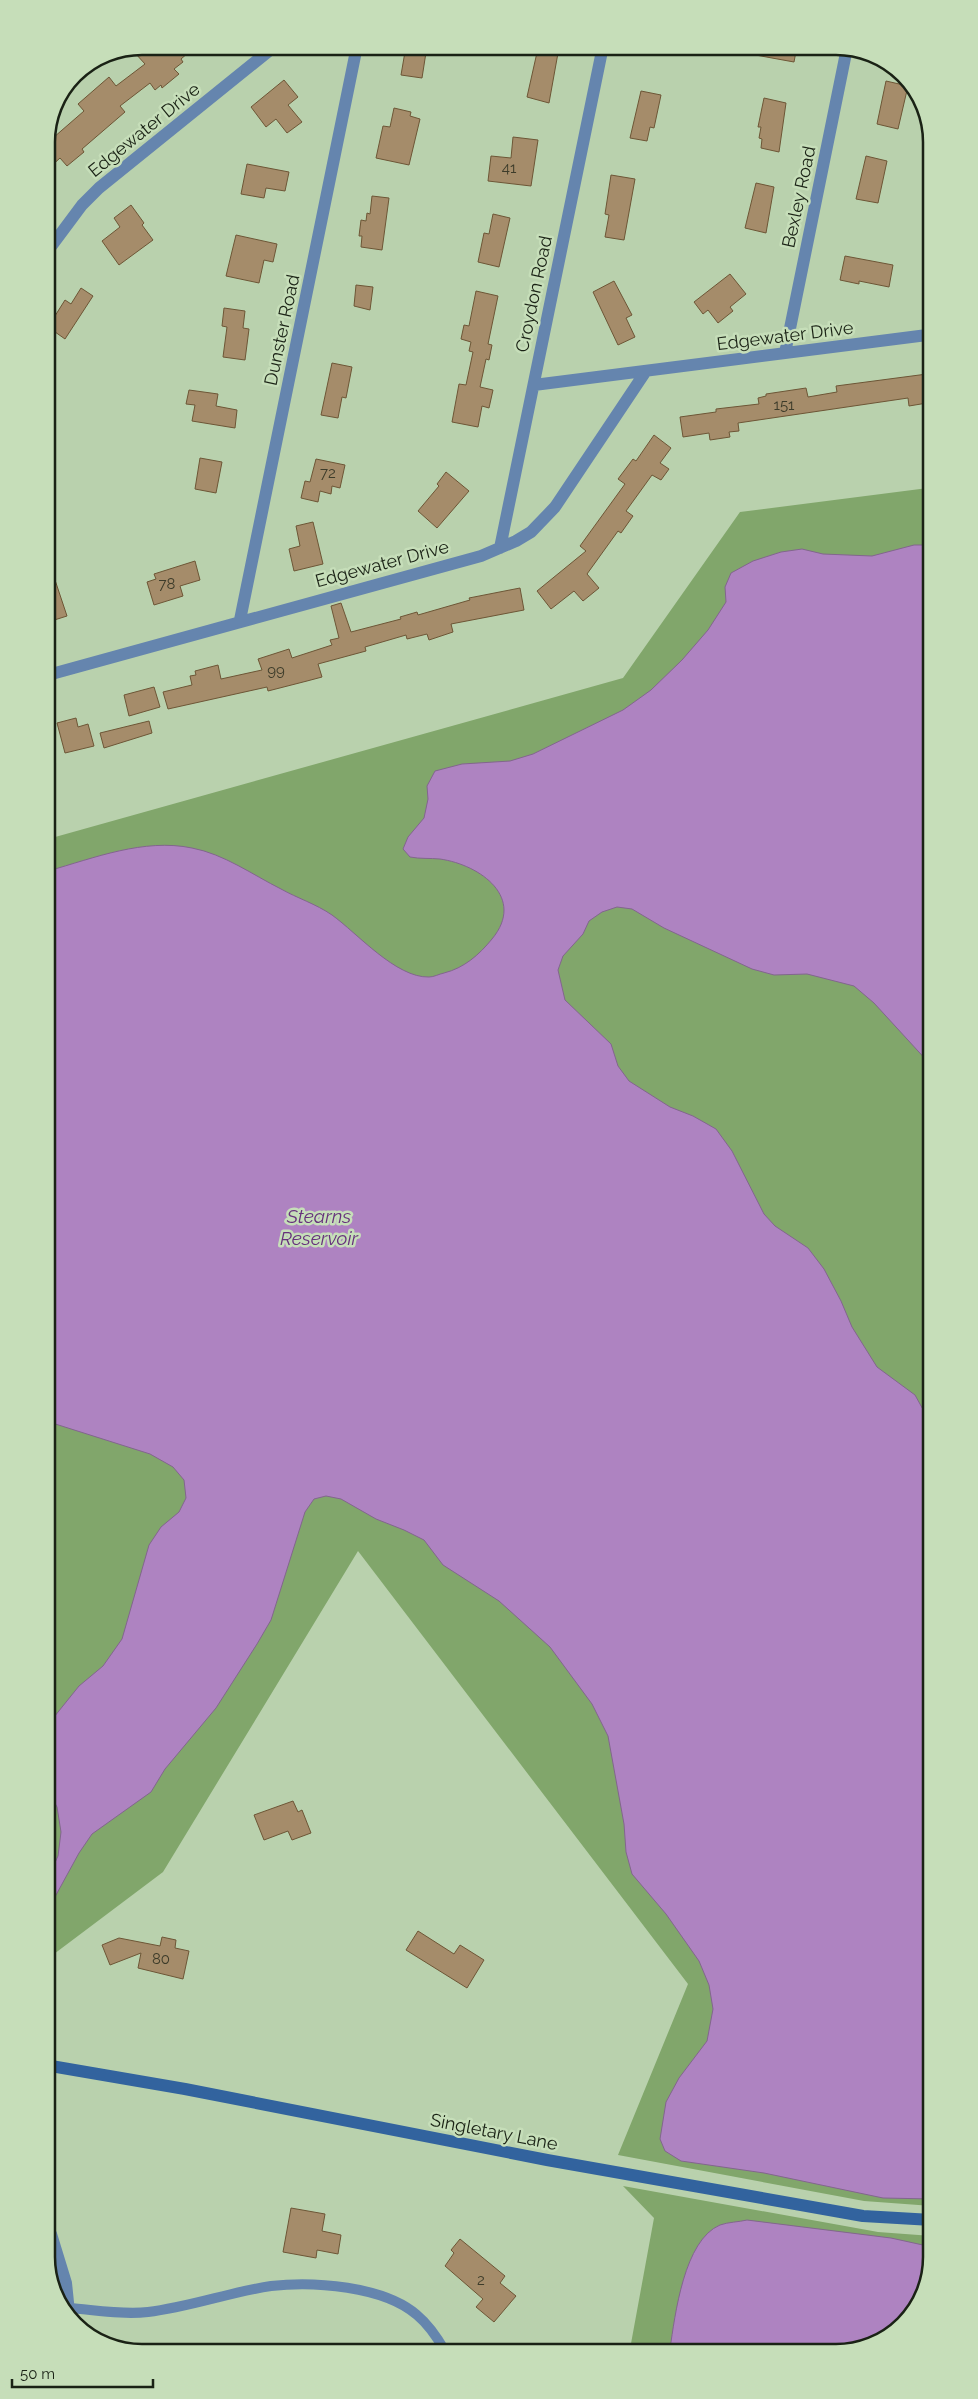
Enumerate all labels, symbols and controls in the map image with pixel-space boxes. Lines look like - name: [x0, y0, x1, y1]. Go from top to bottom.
- street label: Edgewater Drive: [84, 78, 204, 181]
- street label: Bexley Road: [777, 144, 820, 250]
- house number: 41: [502, 159, 517, 177]
- street label: Croydon Road: [511, 234, 556, 354]
- street label: Dunster Road: [260, 273, 304, 387]
- street label: Edgewater Drive: [715, 317, 855, 354]
- house number: 151: [773, 396, 795, 414]
- house number: 72: [320, 464, 336, 482]
- street label: Edgewater Drive: [313, 535, 451, 591]
- house number: 78: [159, 575, 176, 593]
- house number: 99: [267, 662, 285, 680]
- water label: Stearns Reservoir: [280, 1205, 360, 1249]
- house number: 80: [152, 1950, 170, 1968]
- street label: Singletary Lane: [429, 2109, 560, 2154]
- house number: 2: [477, 2271, 485, 2289]
- scale bar: [12, 2356, 154, 2388]
- text: 50 m: [20, 2365, 55, 2383]

